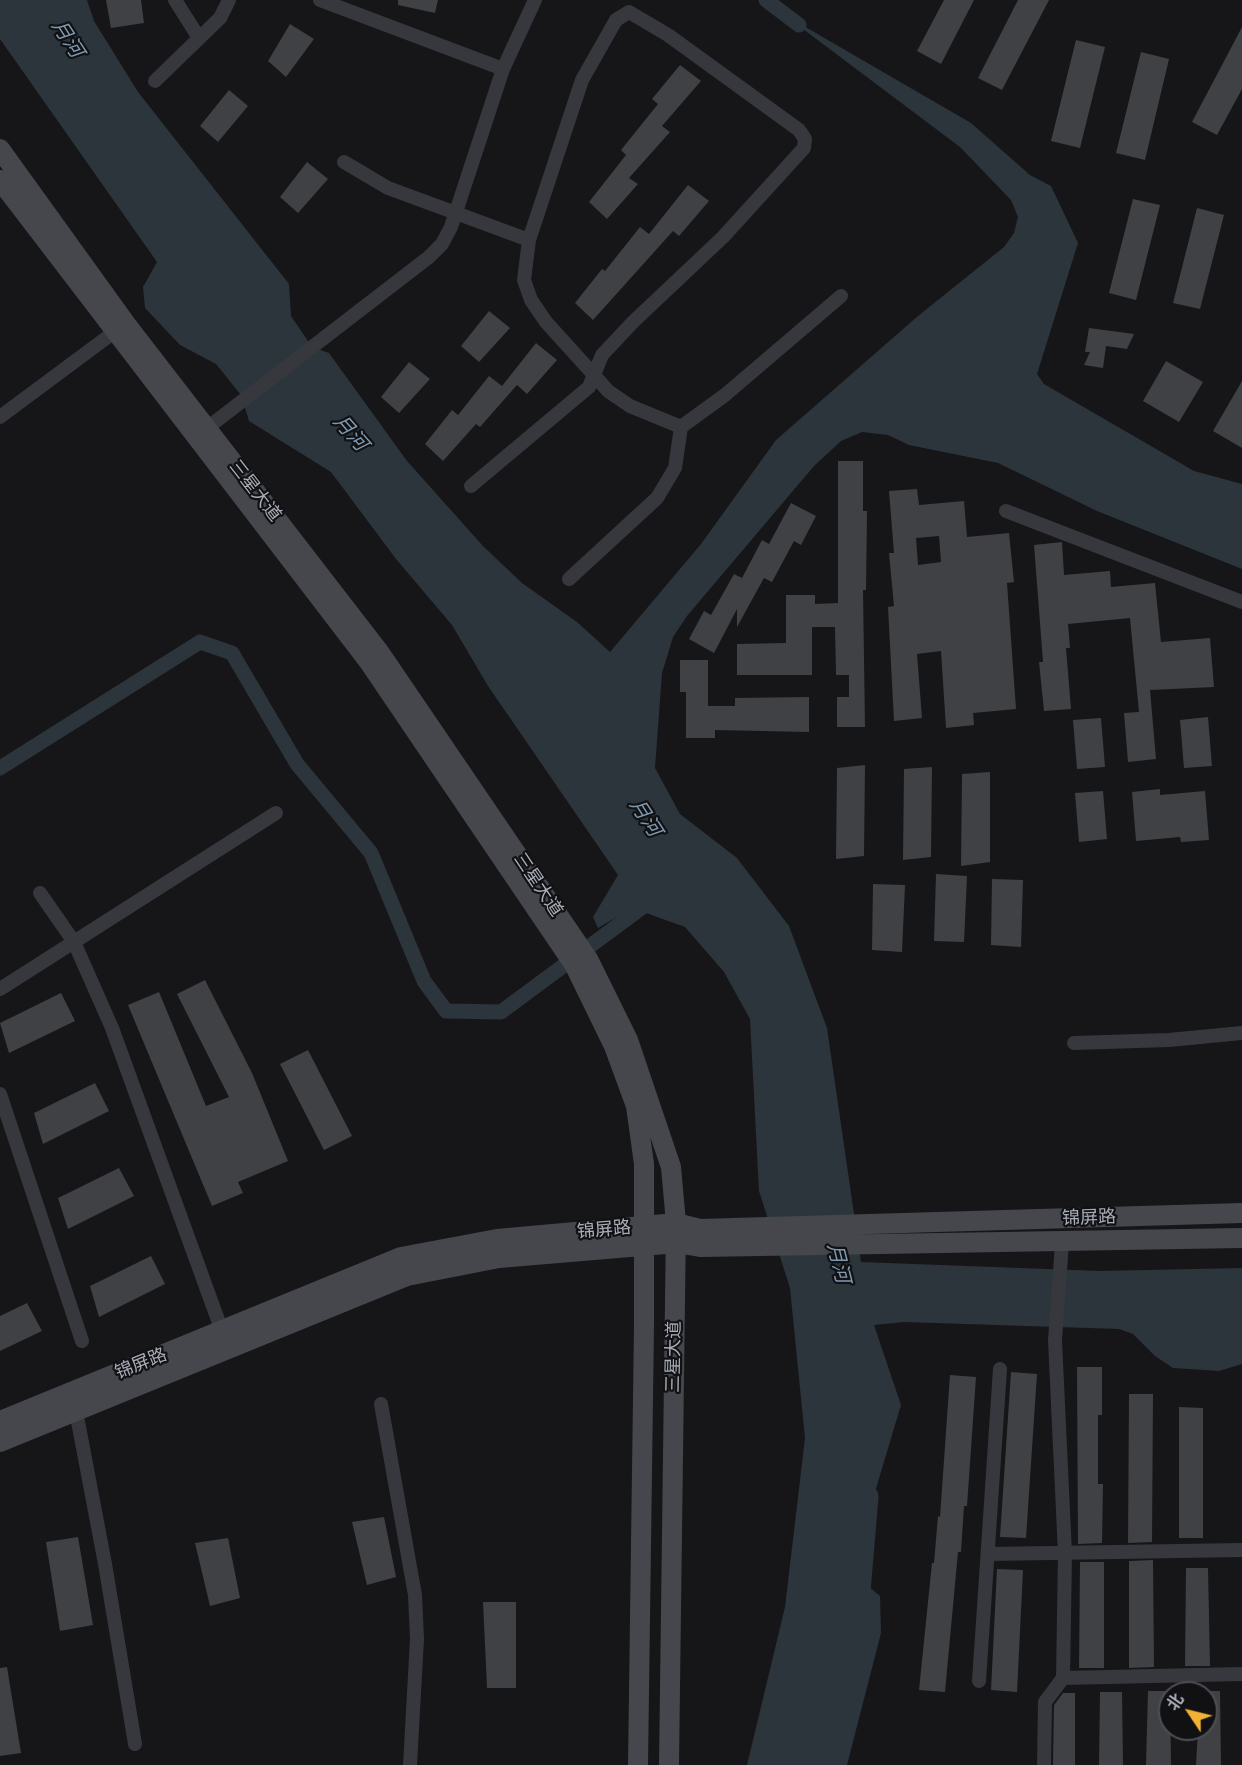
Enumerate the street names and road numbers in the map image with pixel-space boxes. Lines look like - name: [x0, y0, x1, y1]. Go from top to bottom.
- street label: 三星大道: [224, 456, 286, 526]
- street label: 三星大道: [509, 849, 567, 921]
- street label: 锦屏路: [1062, 1206, 1116, 1230]
- street label: 锦屏路: [576, 1217, 632, 1243]
- street label: 三星大道: [663, 1321, 685, 1393]
- street label: 锦屏路: [112, 1344, 170, 1384]

